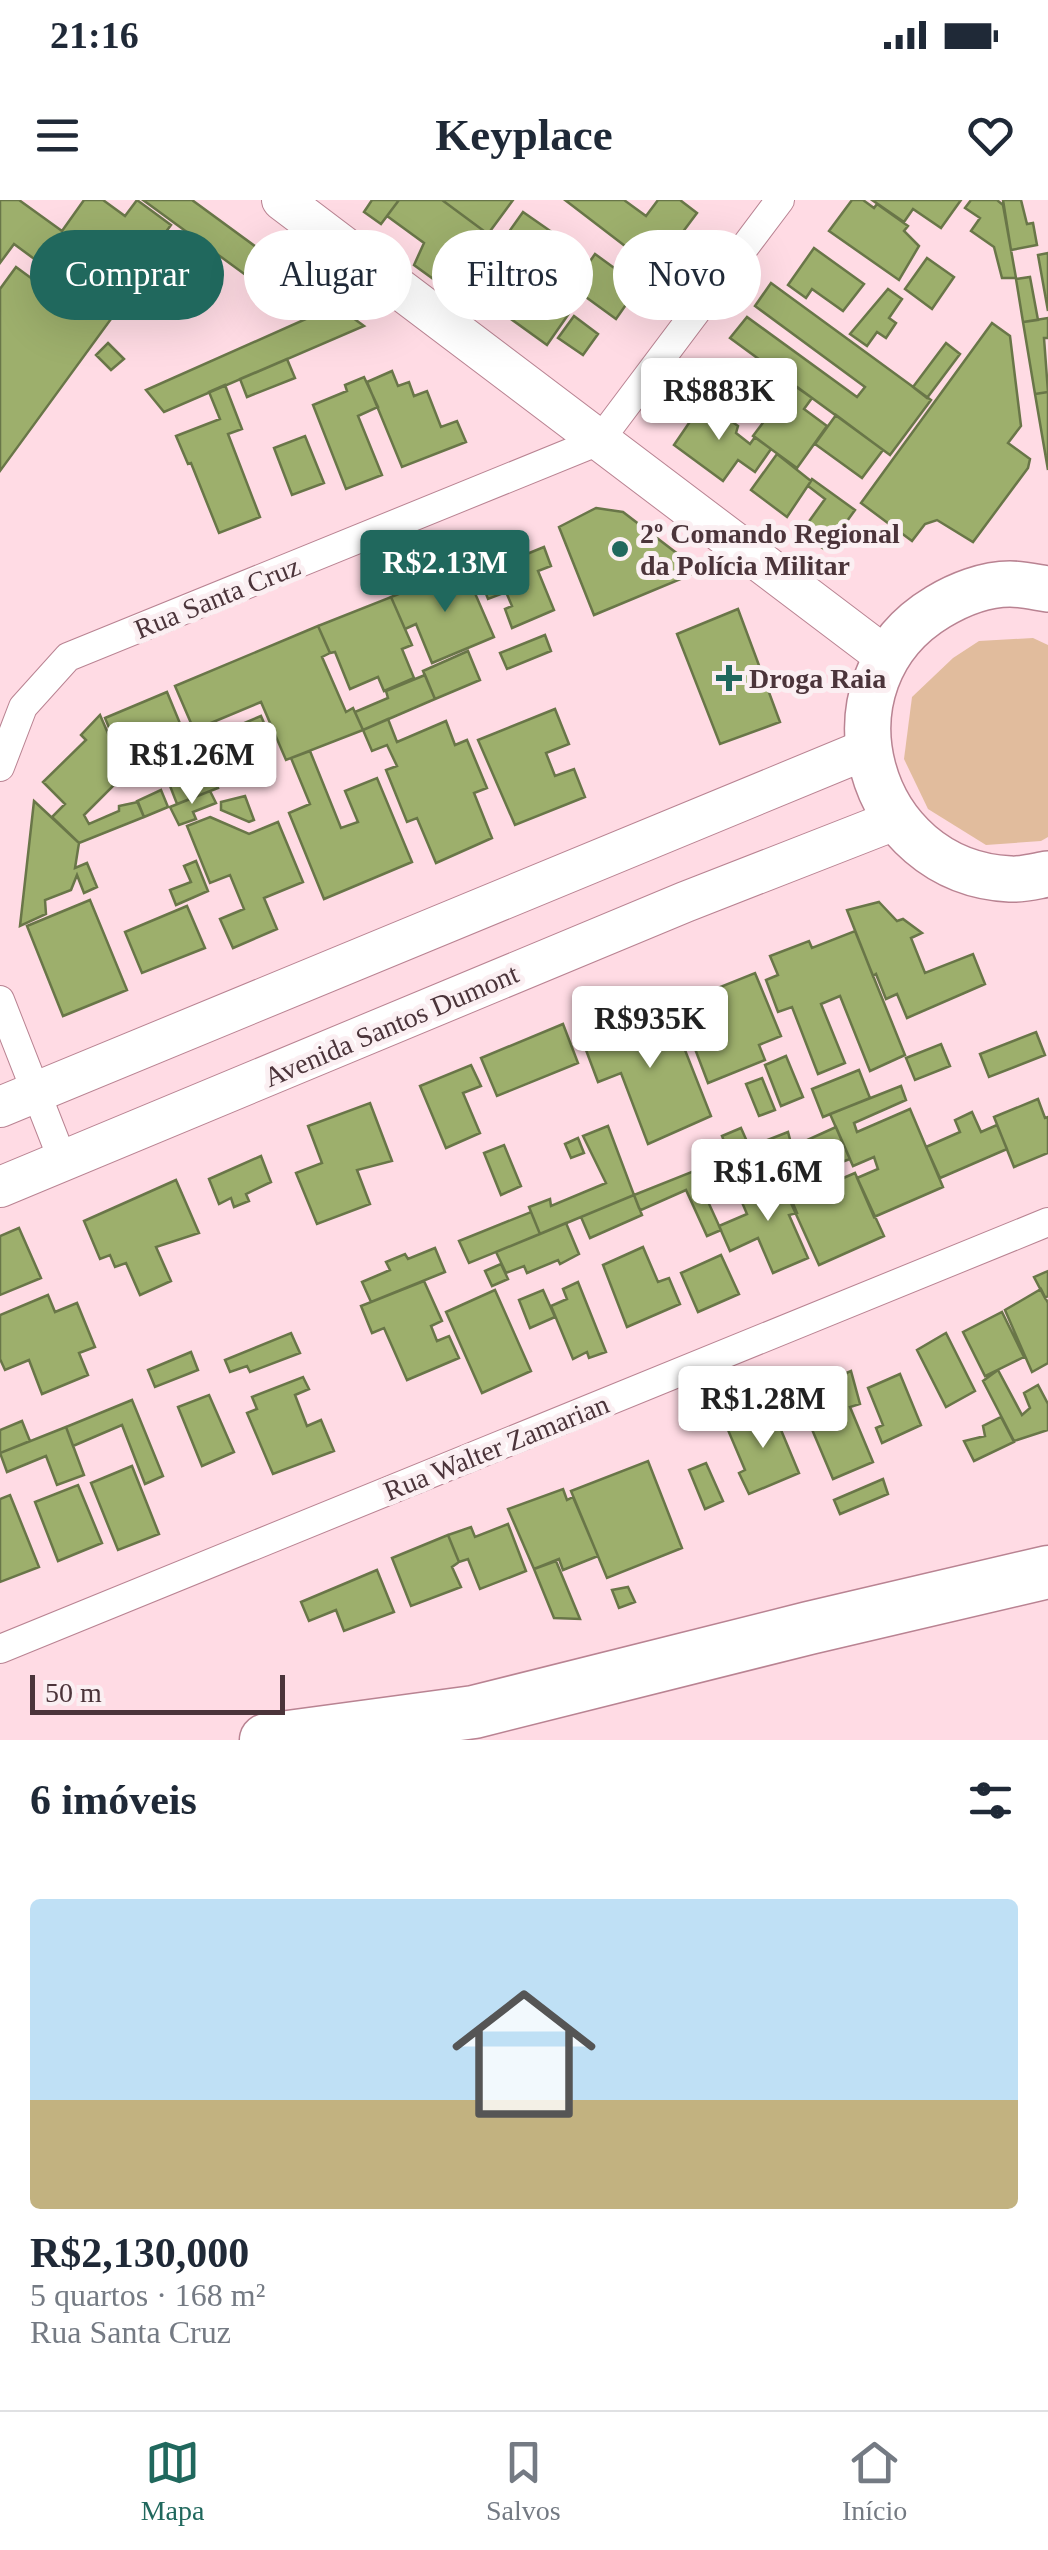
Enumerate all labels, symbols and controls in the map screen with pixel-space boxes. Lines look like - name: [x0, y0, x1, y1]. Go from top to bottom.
- text: 21:16: [50, 14, 139, 56]
- icon: menu: [30, 108, 85, 163]
- icon: heart: [963, 108, 1018, 163]
- text: Keyplace: [435, 110, 613, 160]
- chip: Comprar: [30, 230, 224, 320]
- chip: Alugar: [244, 230, 412, 320]
- chip: Filtros: [432, 230, 593, 320]
- chip: Novo: [613, 230, 761, 320]
- pin: R$883K: [638, 358, 800, 443]
- text: R$883K: [663, 372, 775, 408]
- place label: 2º Comando Regional da Polícia Militar: [640, 518, 900, 581]
- pin: R$2.13M: [353, 530, 537, 615]
- marker: 2º Comando Regional da Polícia Militar: [609, 538, 631, 560]
- text: R$2.13M: [382, 544, 508, 580]
- street label: Rua Santa Cruz: [130, 550, 304, 645]
- place label: Droga Raia: [749, 663, 886, 694]
- marker: Droga Raia: [718, 667, 740, 689]
- pin: R$1.26M: [100, 722, 284, 807]
- text: R$1.26M: [129, 736, 255, 772]
- street label: Avenida Santos Dumont: [259, 958, 523, 1093]
- pin: R$935K: [569, 986, 731, 1071]
- text: R$935K: [594, 1000, 706, 1036]
- pin: R$1.6M: [687, 1139, 849, 1224]
- text: R$1.6M: [713, 1153, 823, 1189]
- pin: R$1.28M: [671, 1366, 855, 1451]
- text: R$1.28M: [700, 1380, 826, 1416]
- street label: Rua Walter Zamarian: [379, 1388, 613, 1507]
- scale bar: [30, 1670, 285, 1714]
- text: 50 m: [45, 1677, 102, 1708]
- icon: filters: [963, 1773, 1018, 1828]
- text: 6 imóveis: [30, 1777, 197, 1823]
- icon: home: [434, 1964, 614, 2144]
- text: R$2,130,000: [30, 2230, 249, 2276]
- text: 5 quartos · 168 m²: [30, 2277, 265, 2313]
- text: Rua Santa Cruz: [30, 2314, 231, 2350]
- tab: Mapa: [141, 2435, 204, 2527]
- tab: Salvos: [486, 2435, 561, 2527]
- tab: Início: [842, 2435, 907, 2527]

